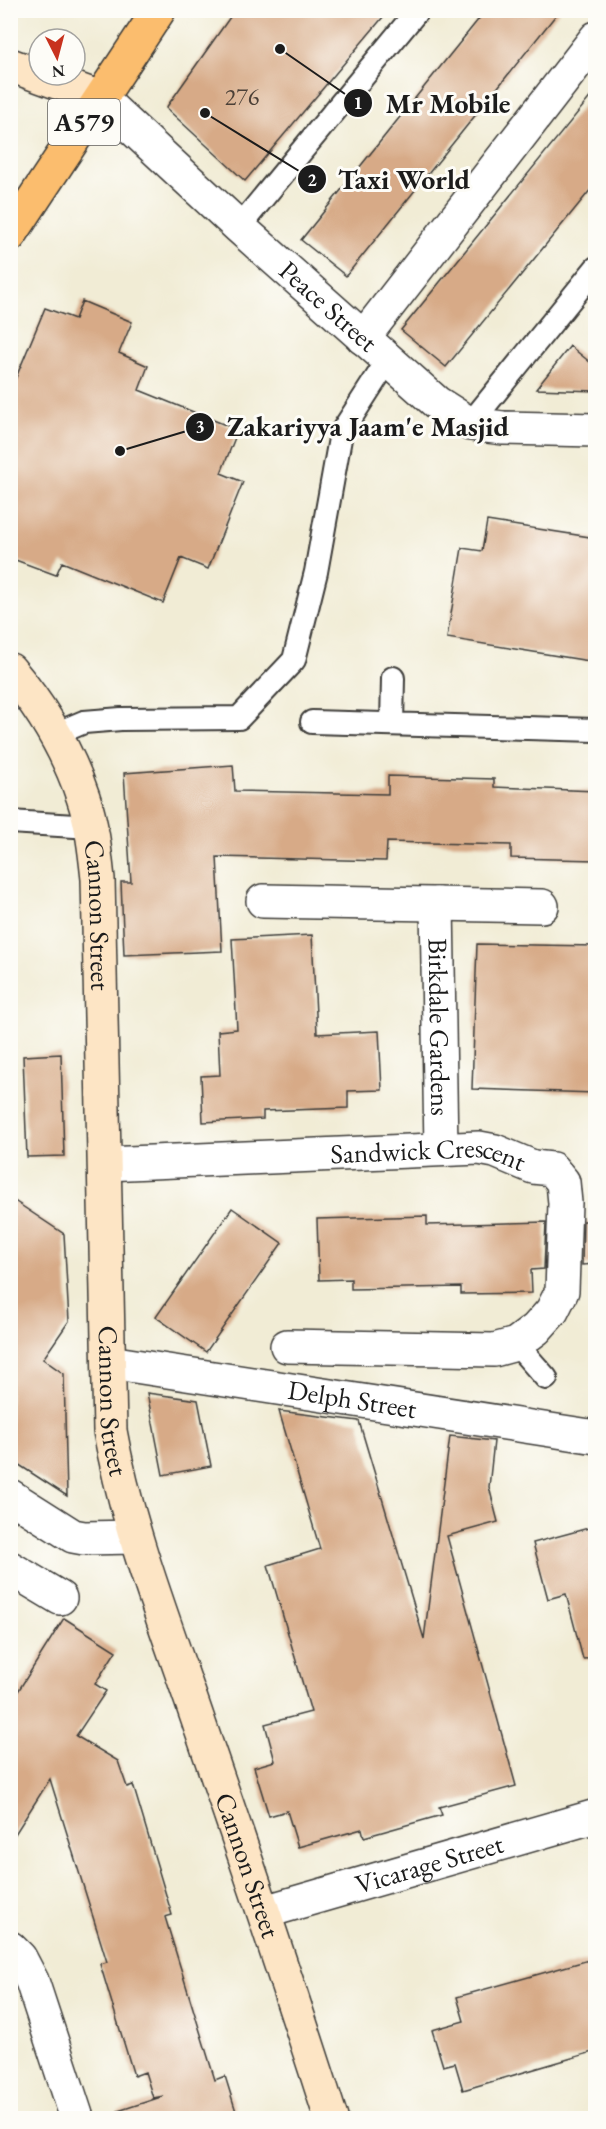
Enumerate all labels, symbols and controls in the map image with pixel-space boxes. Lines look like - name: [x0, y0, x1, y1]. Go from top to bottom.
- north arrow: [27, 27, 87, 87]
- text: N: [51, 60, 66, 83]
- callout: Mr Mobile: [343, 80, 522, 126]
- house number: 276: [225, 81, 259, 112]
- text: Mr Mobile: [385, 85, 511, 121]
- text: 1: [353, 91, 363, 114]
- road number: A579: [48, 99, 120, 145]
- callout: Taxi World: [297, 156, 482, 202]
- text: Taxi World: [338, 161, 470, 197]
- text: 2: [307, 168, 317, 191]
- street label: Peace Street: [272, 253, 386, 359]
- callout: Zakariyya Jaam'e Masjid: [185, 404, 521, 450]
- text: Zakariyya Jaam'e Masjid: [227, 408, 510, 444]
- text: 3: [195, 415, 205, 438]
- street label: Cannon Street: [76, 838, 118, 991]
- street label: Birkdale Gardens: [421, 938, 458, 1116]
- street label: Sandwick Crescent: [330, 1130, 532, 1179]
- street label: Cannon Street: [91, 1325, 137, 1480]
- street label: Delph Street: [285, 1372, 419, 1426]
- street label: Cannon Street: [207, 1788, 289, 1943]
- street label: Vicarage Street: [351, 1826, 508, 1902]

